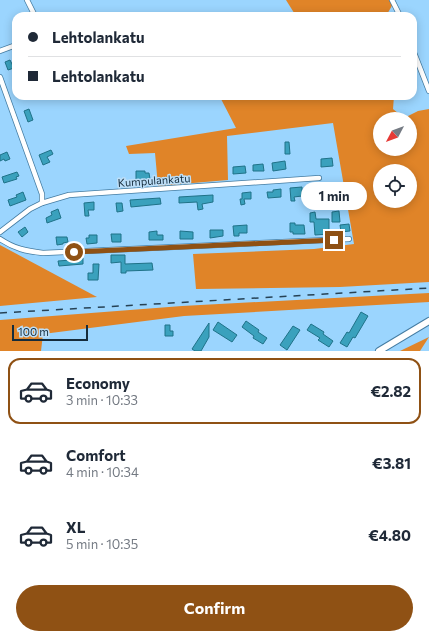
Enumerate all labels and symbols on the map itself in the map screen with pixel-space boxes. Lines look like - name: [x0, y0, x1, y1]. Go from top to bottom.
- north arrow: [373, 112, 417, 156]
- street label: Kumpulankatu: [117, 171, 191, 189]
- callout: 1 min: [301, 182, 367, 210]
- route end: [325, 231, 343, 249]
- route start: [65, 243, 83, 261]
- scale bar: [12, 323, 88, 342]

